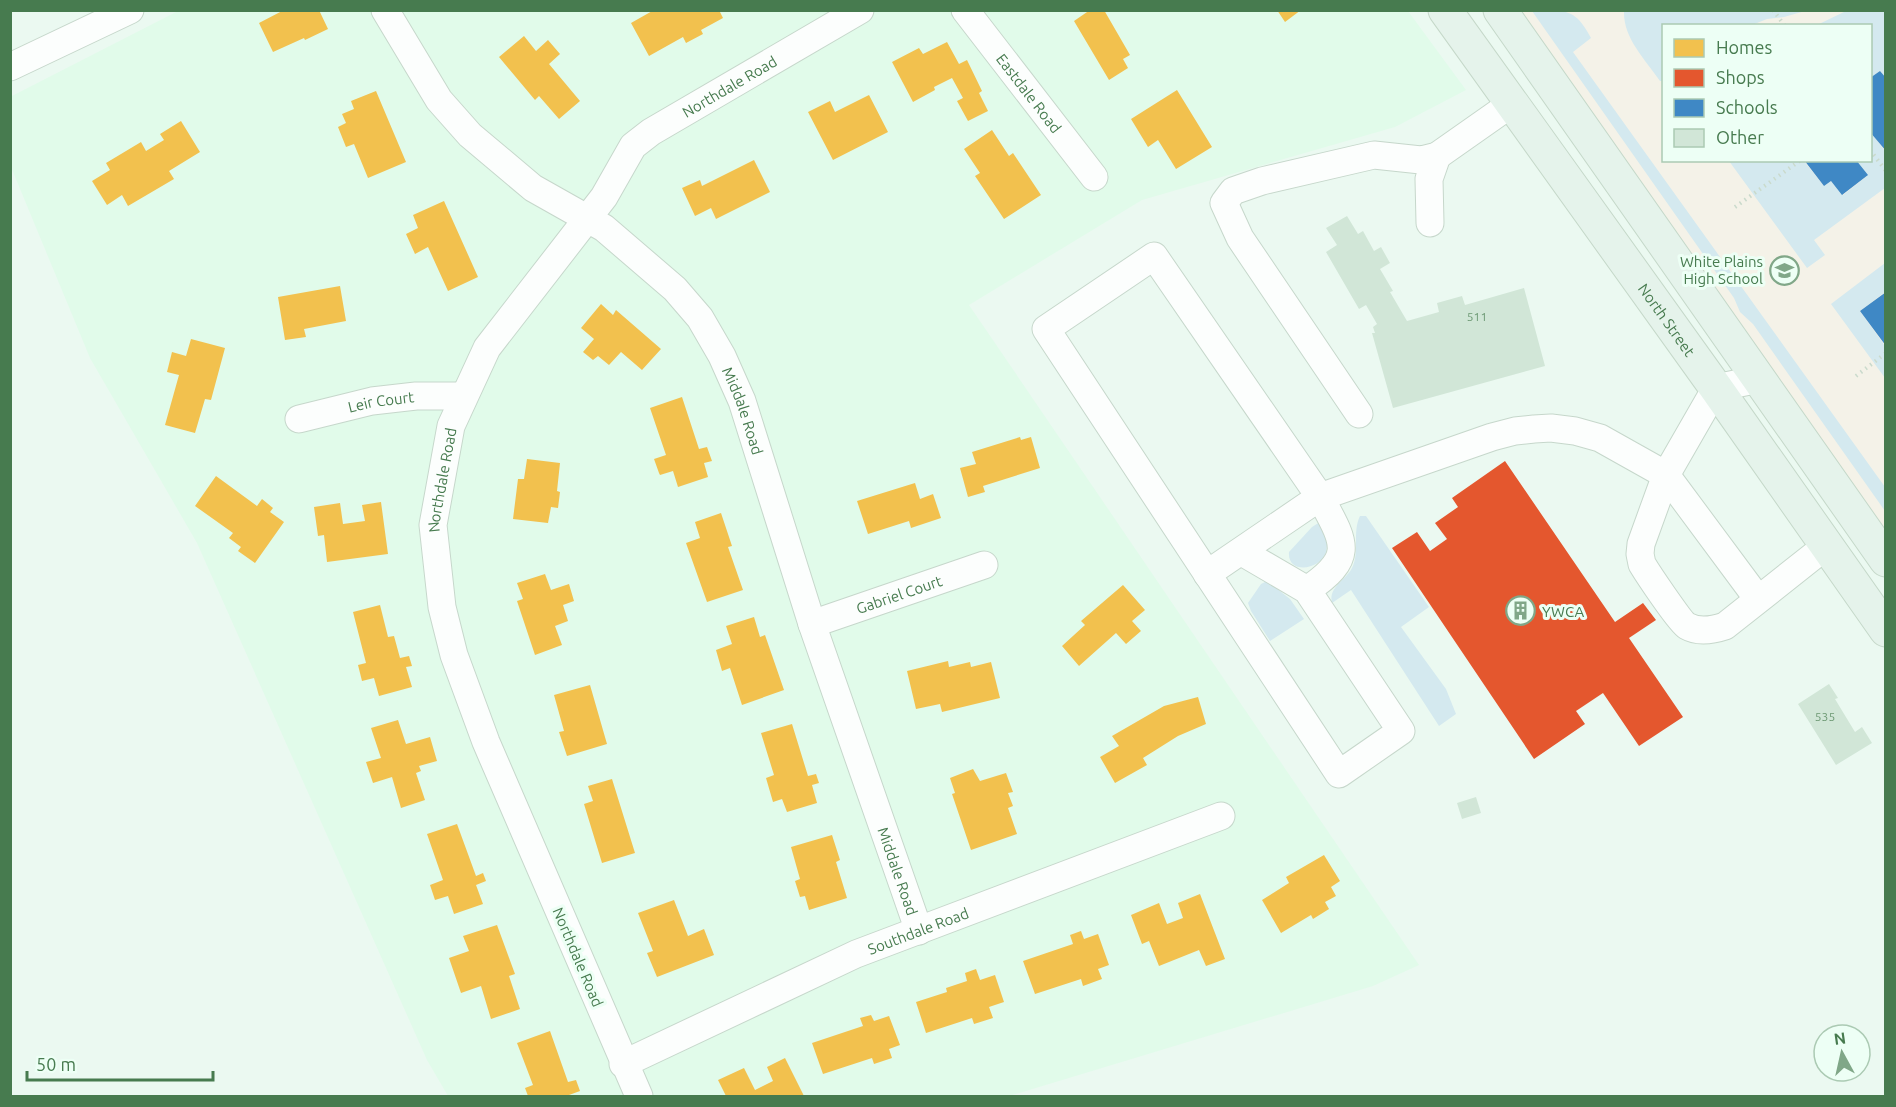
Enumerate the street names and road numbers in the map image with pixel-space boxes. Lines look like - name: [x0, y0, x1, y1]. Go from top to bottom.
- street label: Eastdale Road: [993, 50, 1065, 136]
- street label: Northdale Road: [679, 52, 780, 120]
- street label: North Street: [1635, 280, 1699, 359]
- street label: Middale Road: [719, 364, 767, 457]
- street label: Leir Court: [346, 388, 415, 415]
- street label: Northdale Road: [424, 426, 459, 533]
- street label: Gabriel Court: [854, 572, 944, 617]
- street label: Middale Road: [875, 825, 921, 917]
- street label: Southdale Road: [865, 904, 971, 957]
- street label: Northdale Road: [549, 905, 607, 1009]

